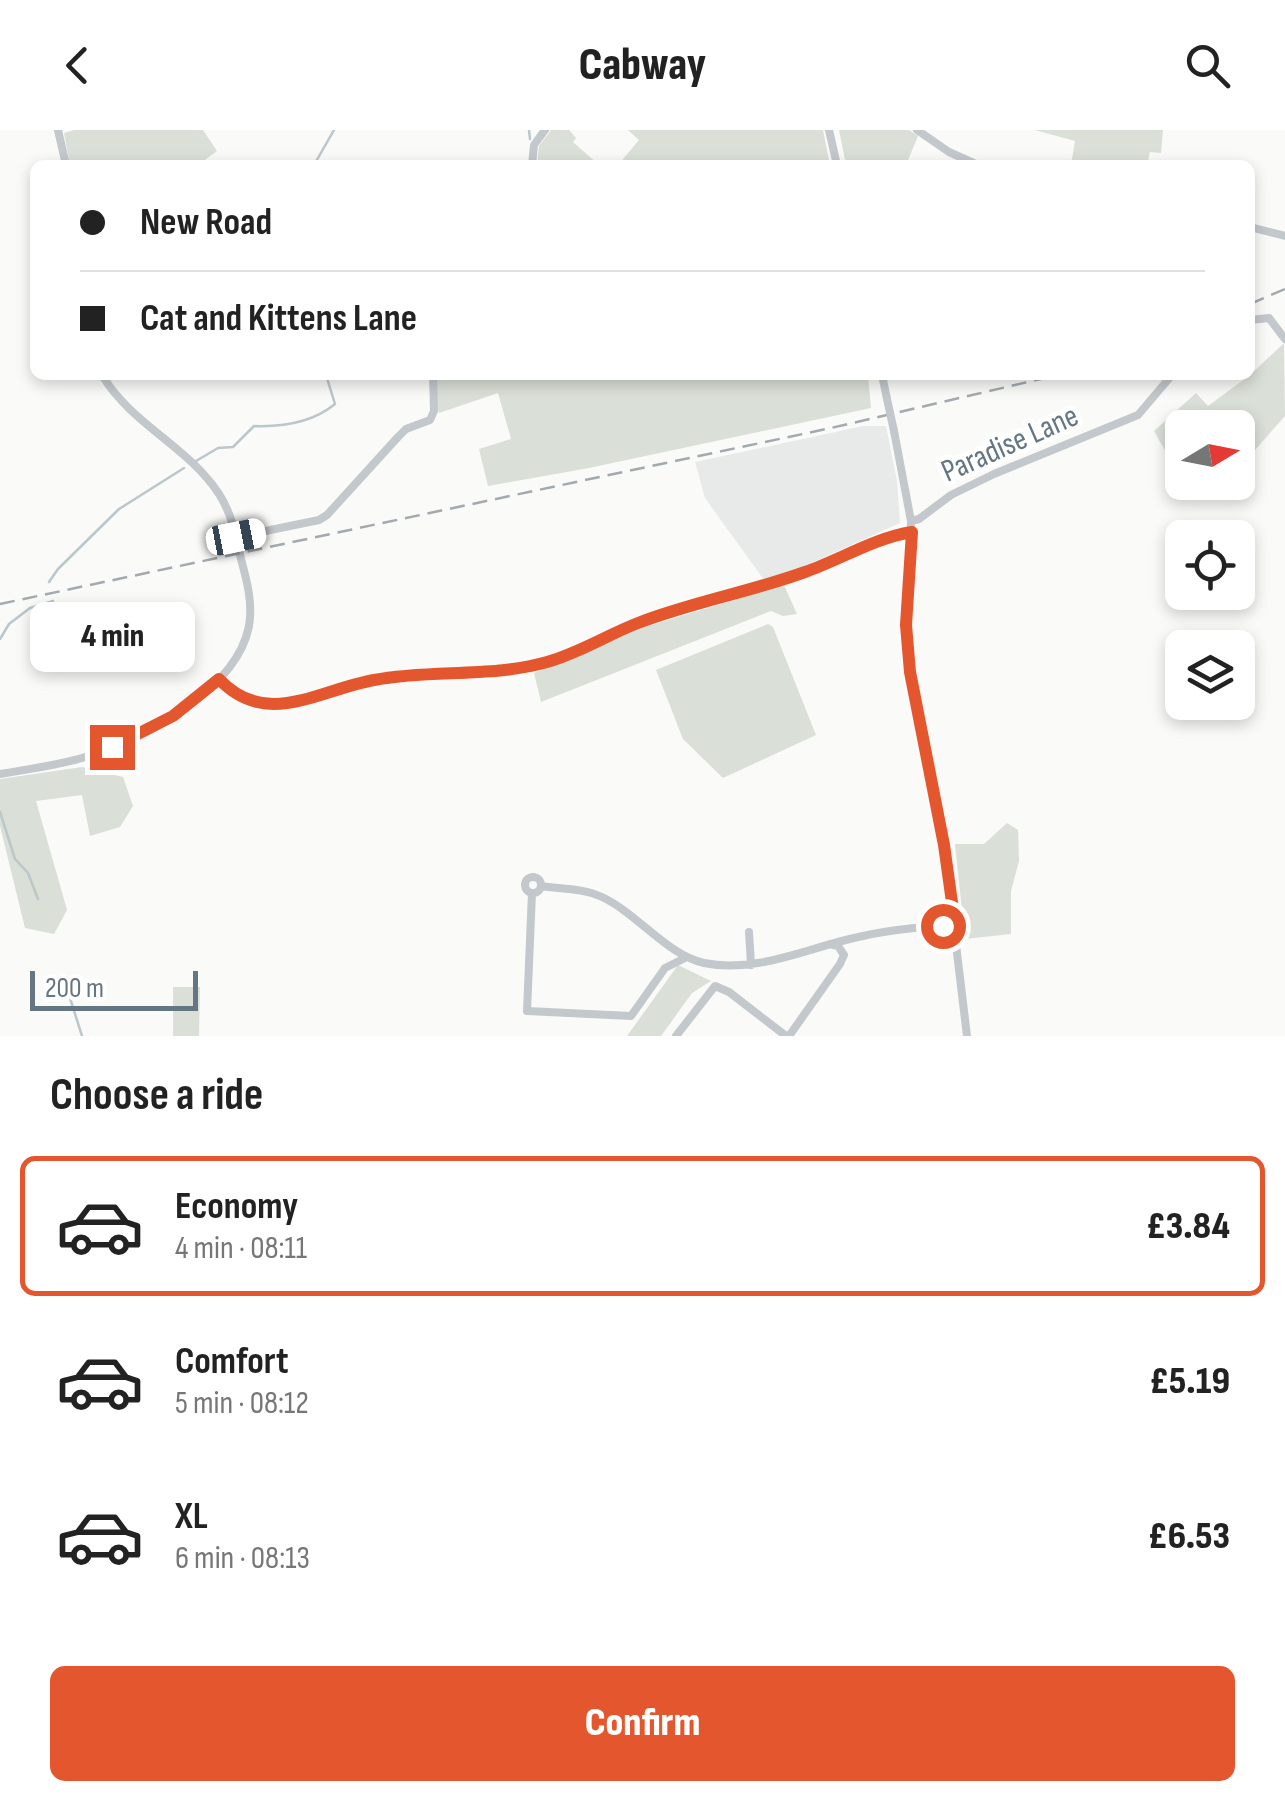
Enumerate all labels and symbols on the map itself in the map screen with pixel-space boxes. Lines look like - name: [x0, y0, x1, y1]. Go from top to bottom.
- street label: Paradise Lane: [935, 397, 1085, 491]
- north arrow: [1165, 410, 1255, 500]
- car: [204, 517, 268, 557]
- callout: 4 min: [29, 602, 194, 672]
- route end: [90, 725, 135, 770]
- route start: [921, 904, 966, 949]
- scale bar: [30, 966, 198, 1010]

